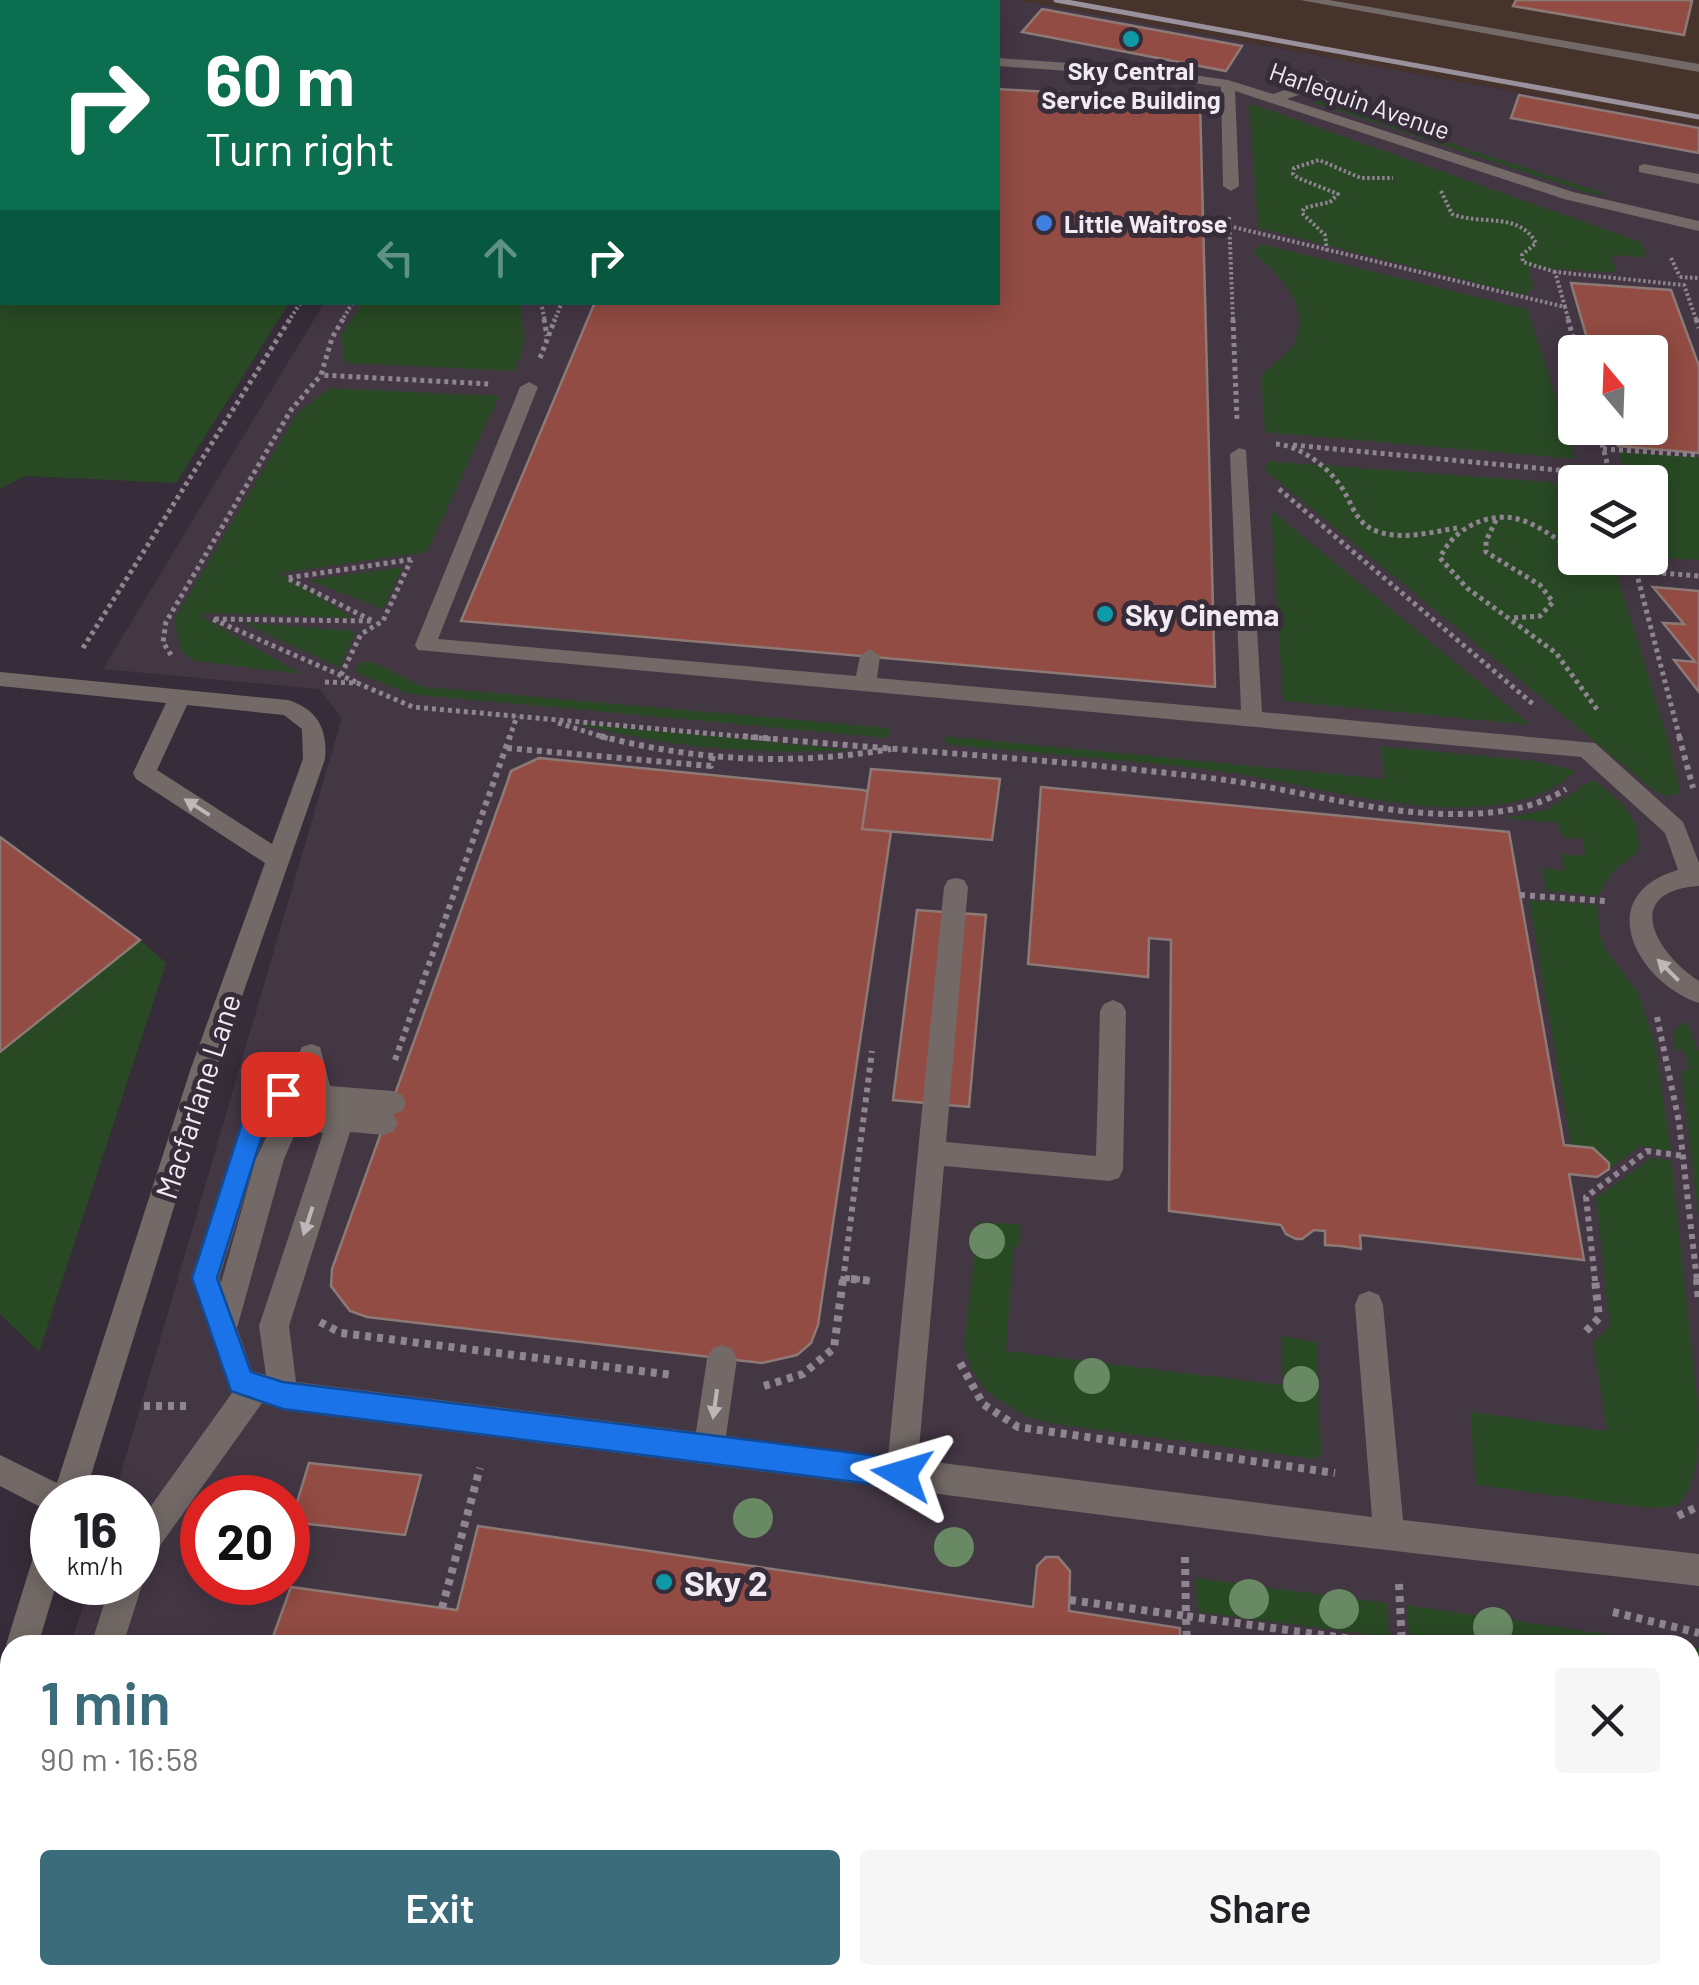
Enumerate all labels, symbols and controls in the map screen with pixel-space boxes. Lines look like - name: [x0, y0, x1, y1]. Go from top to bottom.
- marker: Sky Central Service Building: [1120, 28, 1142, 50]
- text: 60 m: [205, 36, 355, 120]
- icon: right: [40, 40, 170, 170]
- place label: Sky Central Service Building: [1041, 55, 1221, 114]
- street label: Harlequin Avenue: [1266, 55, 1454, 145]
- text: Turn right: [205, 121, 395, 175]
- place label: Little Waitrose: [1064, 208, 1227, 238]
- marker: Little Waitrose: [1033, 212, 1055, 234]
- icon: left: [368, 230, 423, 285]
- icon: ahead: [473, 230, 528, 285]
- icon: right: [578, 230, 633, 285]
- north arrow: [1558, 335, 1668, 445]
- map controls: [1558, 335, 1668, 575]
- button: layers: [1558, 465, 1668, 575]
- place label: Sky Cinema: [1125, 596, 1279, 632]
- marker: Sky Cinema: [1094, 603, 1116, 625]
- one-way arrow: [183, 798, 210, 816]
- one-way arrow: [1656, 959, 1680, 982]
- street label: Macfarlane Lane: [147, 989, 247, 1203]
- pin: [241, 1052, 326, 1137]
- icon: arrive: [256, 1067, 311, 1122]
- one-way arrow: [300, 1206, 315, 1237]
- one-way arrow: [707, 1389, 723, 1421]
- position arrow: [850, 1422, 954, 1526]
- speed limit sign: 20: [180, 1475, 310, 1605]
- text: 16: [73, 1498, 117, 1558]
- text: km/h: [67, 1550, 123, 1580]
- place label: Sky 2: [684, 1561, 768, 1603]
- marker: Sky 2: [653, 1571, 675, 1593]
- text: 1 min: [40, 1665, 171, 1737]
- button: close: [1555, 1668, 1660, 1773]
- text: 90 m · 16:58: [40, 1739, 199, 1777]
- button: Exit: [40, 1850, 840, 1965]
- button: Share: [860, 1850, 1660, 1965]

